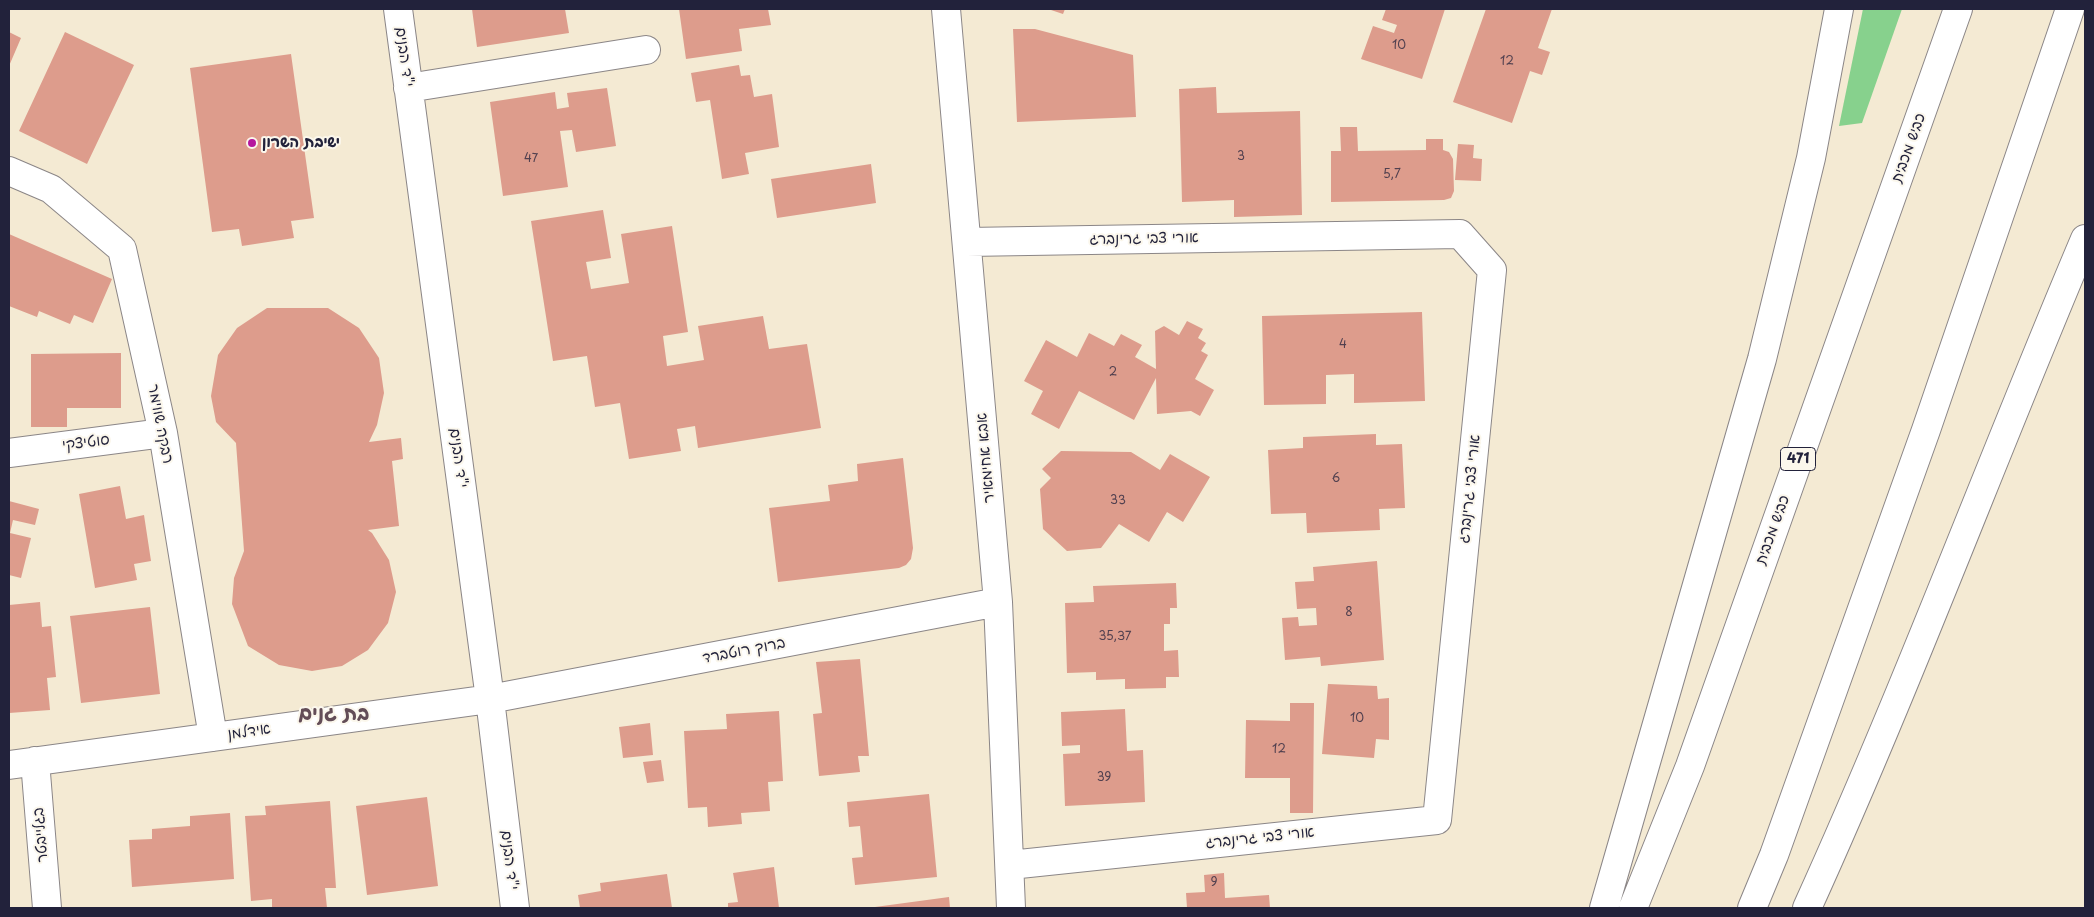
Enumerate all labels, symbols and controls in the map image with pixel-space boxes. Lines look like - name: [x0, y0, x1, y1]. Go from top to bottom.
- street label: י"ד הבנים: [391, 26, 417, 88]
- house number: 10: [1392, 39, 1406, 53]
- house number: 12: [1500, 55, 1514, 69]
- street label: כביש מכבית: [1888, 111, 1930, 185]
- place label: ישיבת השרון: [262, 134, 340, 152]
- marker: ישיבת השרון: [246, 137, 258, 149]
- house number: 3: [1237, 150, 1245, 164]
- house number: 47: [524, 152, 538, 166]
- house number: 5,7: [1383, 168, 1401, 182]
- street label: אורי צבי גרינברג: [1089, 229, 1199, 249]
- house number: 4: [1339, 338, 1347, 352]
- house number: 2: [1109, 366, 1117, 380]
- street label: רבקה שווימר: [143, 383, 177, 465]
- street label: אבא אחימאיר: [973, 412, 999, 504]
- street label: י"ד הבנים: [445, 427, 471, 489]
- street label: סוטיצקי: [61, 431, 111, 455]
- street label: אורי צבי גרינברג: [1455, 434, 1485, 544]
- road number: 471: [1780, 448, 1816, 470]
- house number: 6: [1332, 472, 1340, 486]
- street label: כביש מכבית: [1752, 493, 1794, 567]
- house number: 33: [1110, 494, 1126, 508]
- house number: 8: [1345, 606, 1353, 620]
- house number: 35,37: [1098, 630, 1132, 644]
- street label: ברוך רוטברד: [701, 634, 787, 668]
- district label: בת גנים: [299, 702, 369, 726]
- house number: 10: [1350, 712, 1364, 726]
- street label: אידלמן: [226, 720, 272, 744]
- house number: 12: [1272, 743, 1286, 757]
- house number: 39: [1097, 771, 1111, 785]
- street label: בגלייבטר: [30, 807, 52, 863]
- street label: אורי צבי גרינברג: [1205, 823, 1315, 853]
- street label: י"ד הבנים: [496, 829, 522, 891]
- house number: 9: [1210, 876, 1218, 890]

